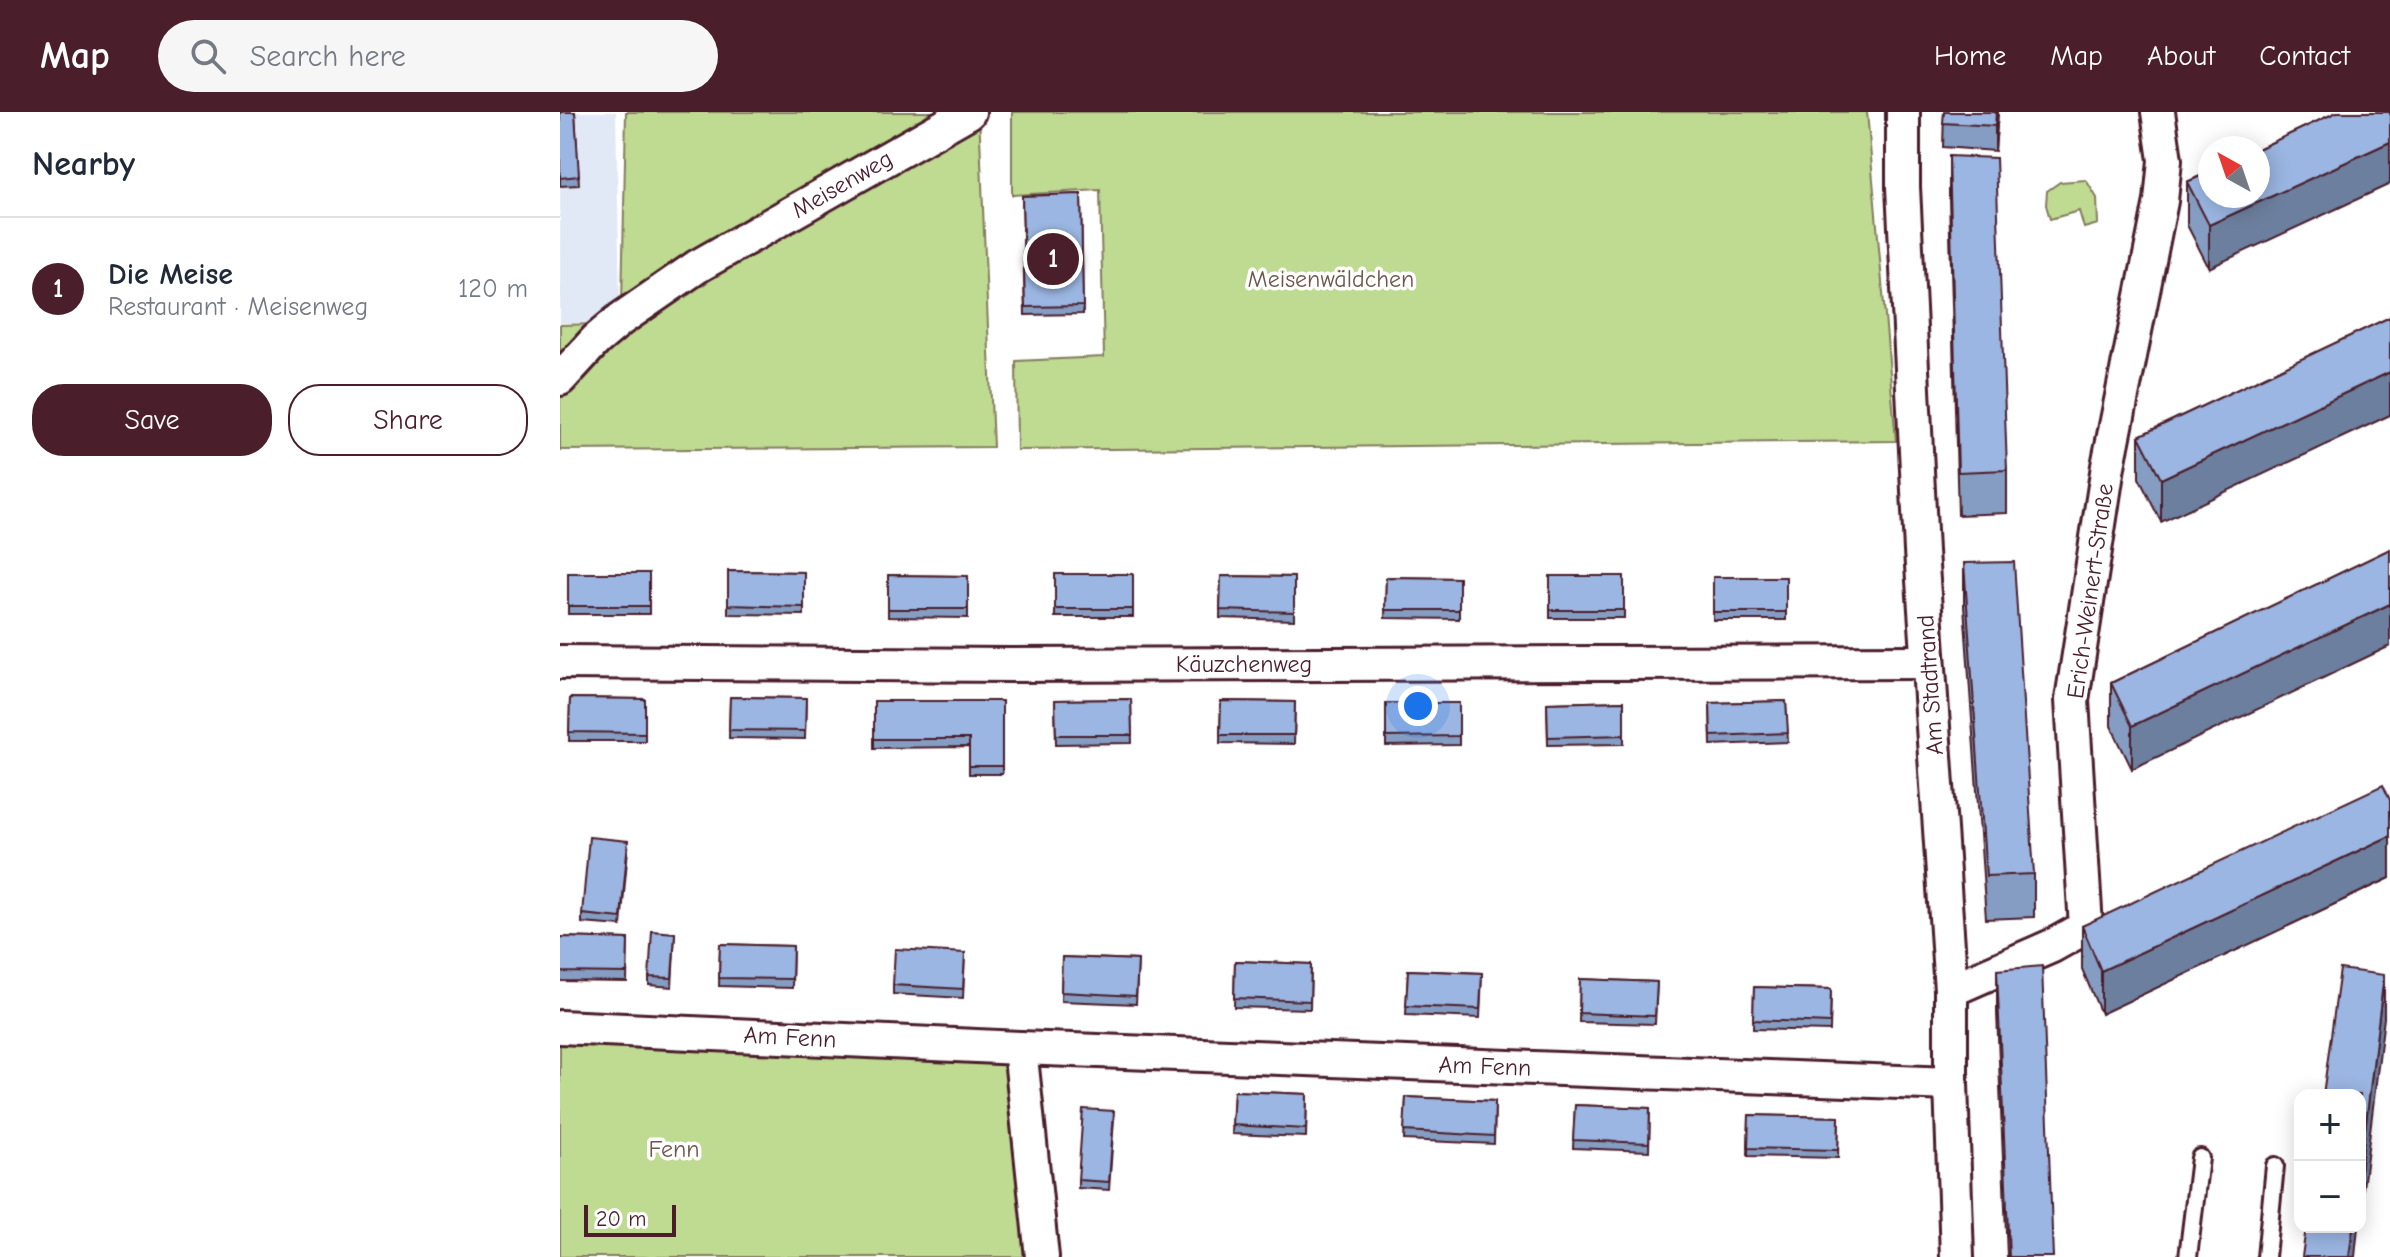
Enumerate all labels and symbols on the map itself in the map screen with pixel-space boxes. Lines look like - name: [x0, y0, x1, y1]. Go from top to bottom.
- north arrow: [2198, 136, 2270, 208]
- street label: Meisenweg: [787, 144, 897, 224]
- pin: 1: [1027, 229, 1079, 289]
- park label: Meisenwäldchen: [1248, 265, 1414, 293]
- street label: Erich-Weinert-Straße: [2061, 482, 2119, 700]
- street label: Am Stadtrand: [1911, 614, 1949, 756]
- street label: Käuzchenweg: [1176, 650, 1312, 678]
- your location: [1398, 686, 1438, 726]
- street label: Am Fenn: [743, 1021, 837, 1053]
- street label: Am Fenn: [1438, 1050, 1532, 1082]
- park label: Fenn: [648, 1135, 700, 1163]
- scale bar: [584, 1201, 676, 1237]

